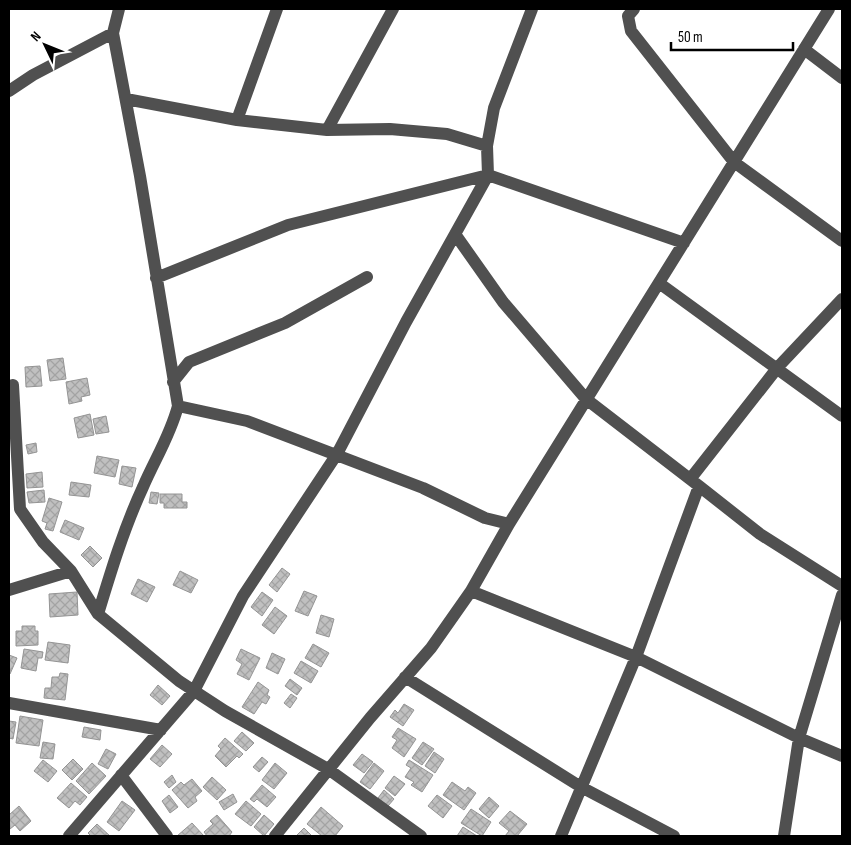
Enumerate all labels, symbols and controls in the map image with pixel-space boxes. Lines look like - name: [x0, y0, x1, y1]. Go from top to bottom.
- north arrow: [20, 20, 70, 70]
- scale bar: [671, 20, 794, 52]
- text: N: [27, 28, 45, 45]
- text: 50 m: [678, 28, 703, 47]

